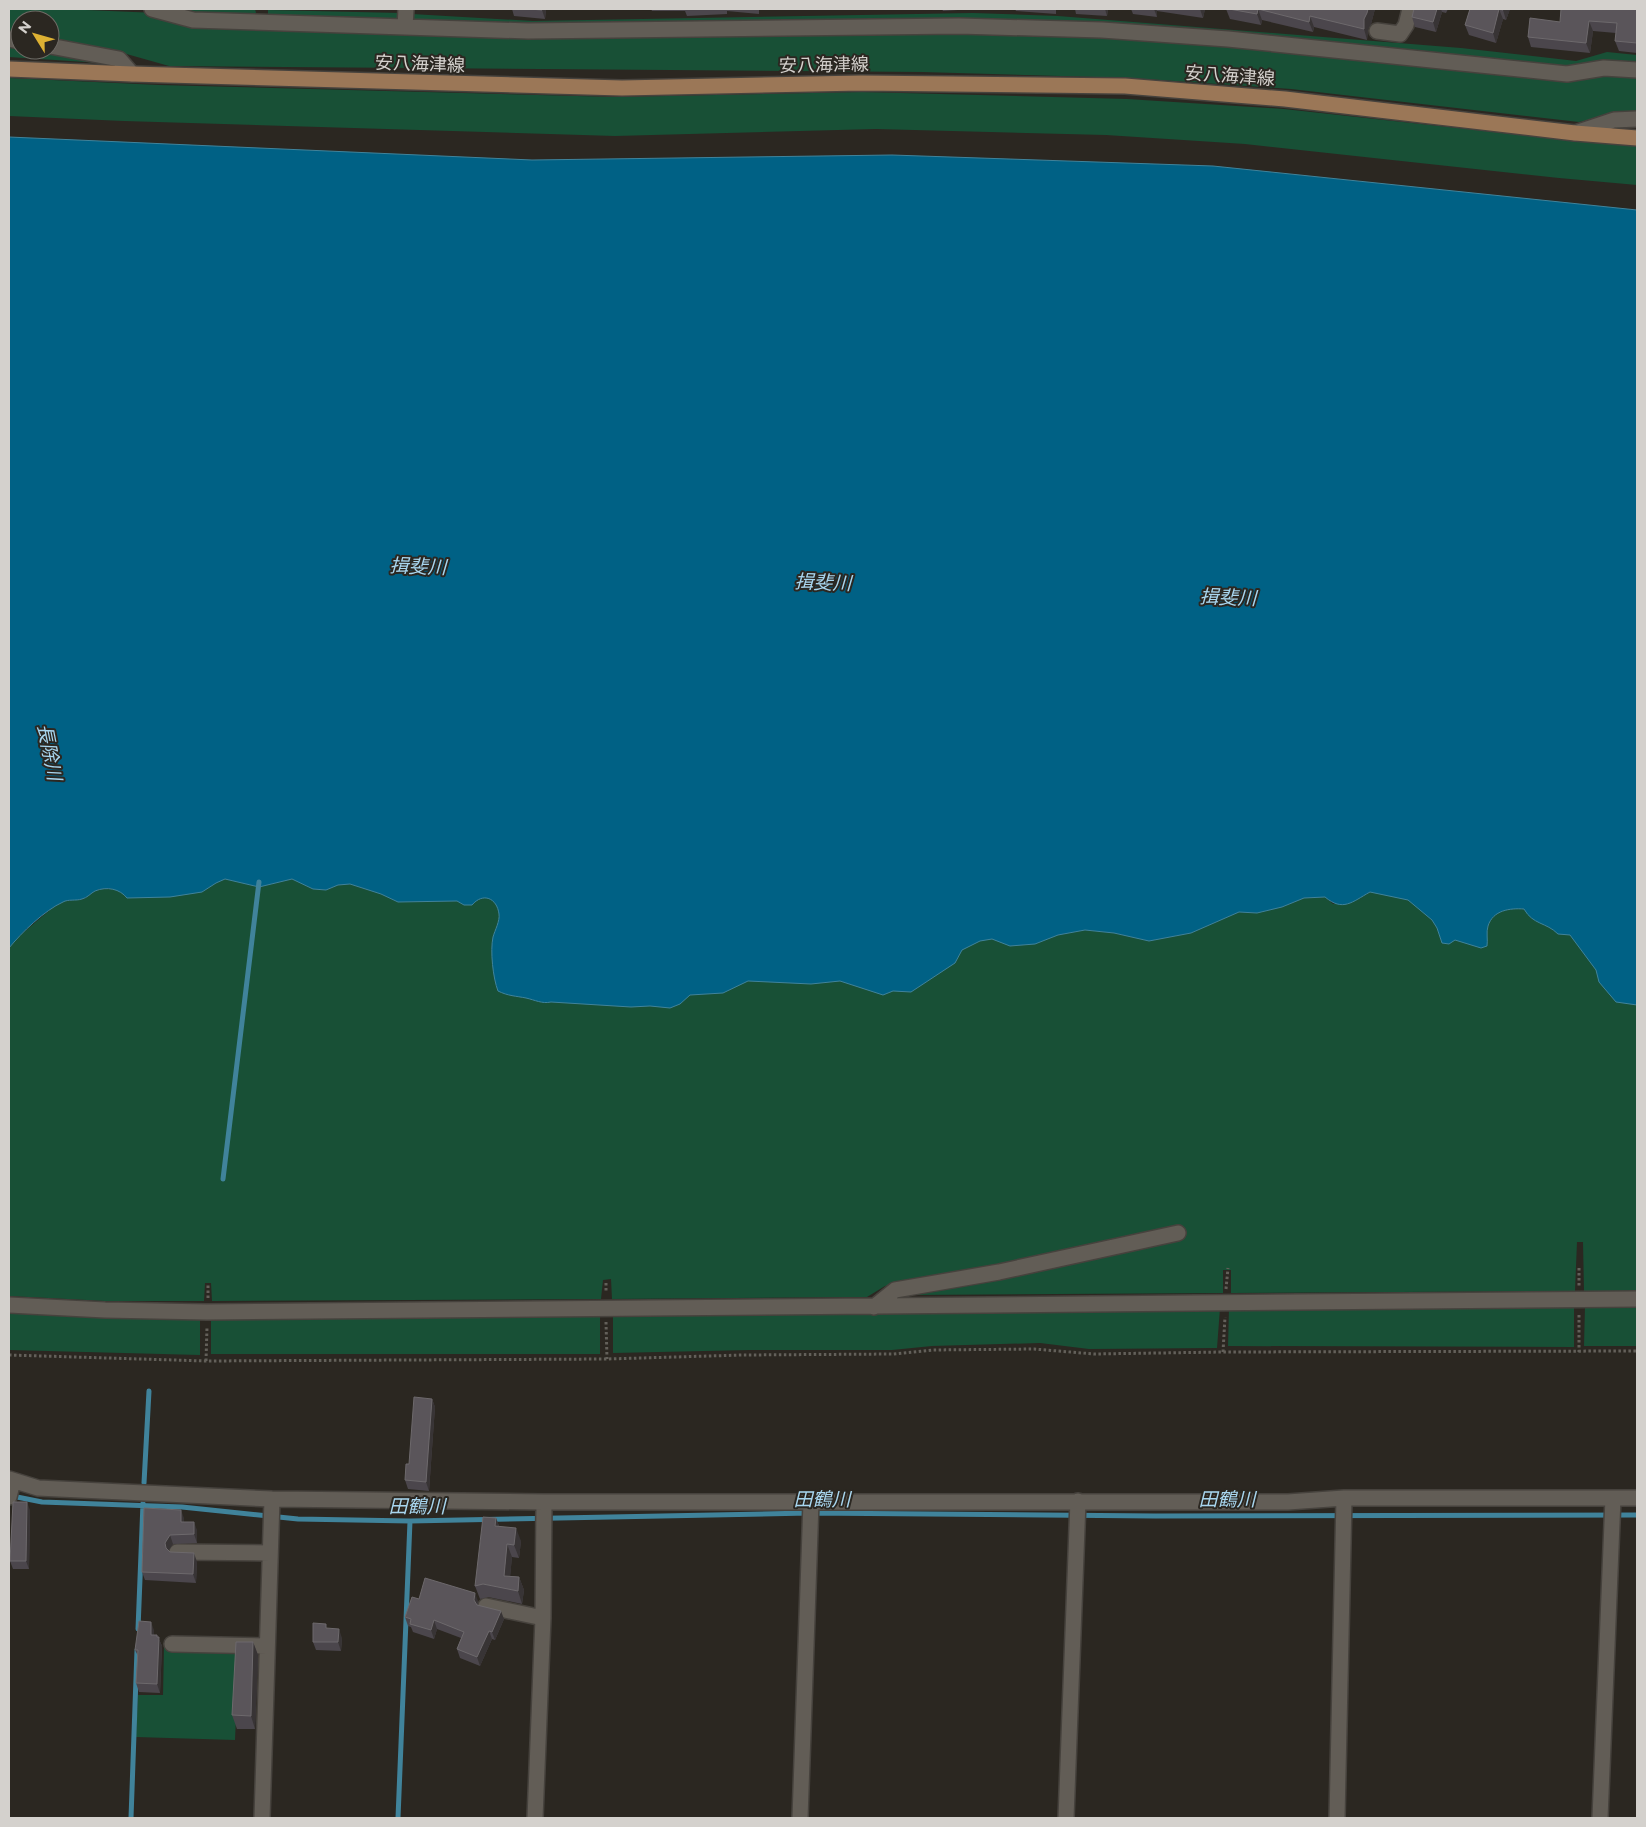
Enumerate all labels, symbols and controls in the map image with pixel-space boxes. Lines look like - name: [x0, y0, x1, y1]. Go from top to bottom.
- north arrow: [10, 10, 60, 60]
- text: N: [14, 17, 35, 37]
- street label: 安八海津線: [375, 51, 465, 77]
- street label: 安八海津線: [779, 53, 869, 77]
- street label: 安八海津線: [1184, 62, 1276, 90]
- water label: 揖斐川: [389, 554, 449, 579]
- water label: 揖斐川: [794, 570, 854, 595]
- water label: 揖斐川: [1199, 585, 1259, 610]
- water label: 長除川: [33, 722, 67, 784]
- water label: 田鶴川: [793, 1488, 852, 1511]
- water label: 田鶴川: [1198, 1488, 1257, 1511]
- water label: 田鶴川: [388, 1495, 447, 1518]

